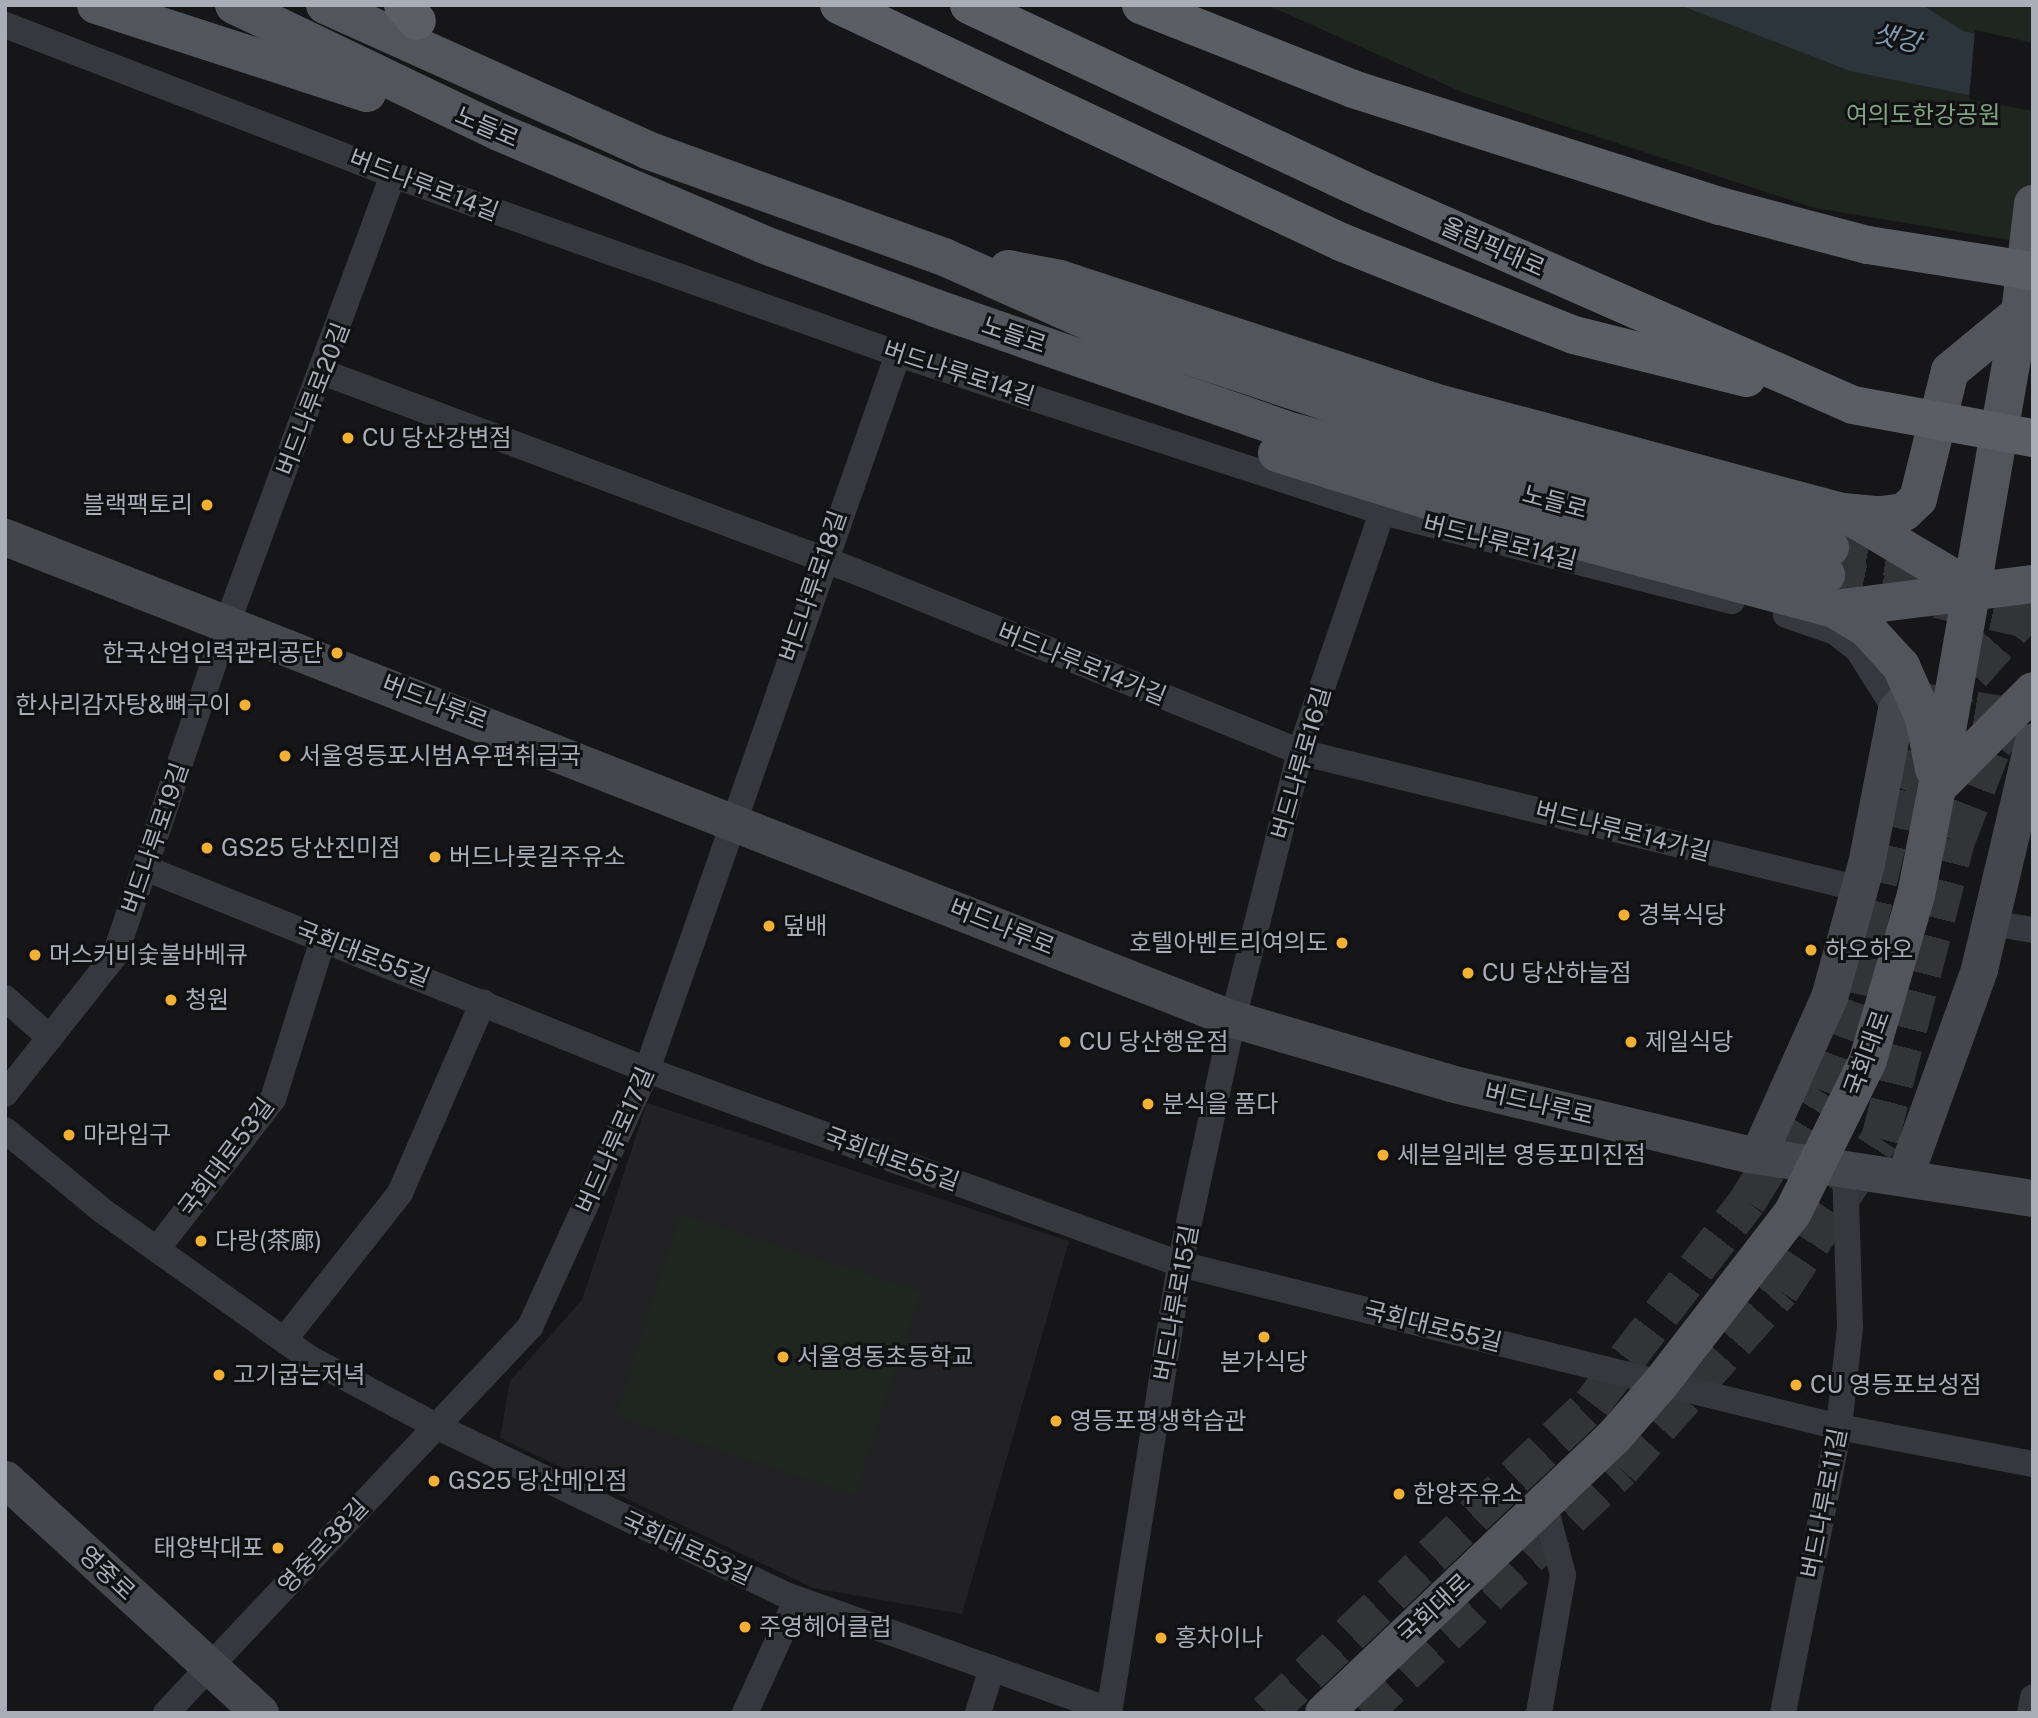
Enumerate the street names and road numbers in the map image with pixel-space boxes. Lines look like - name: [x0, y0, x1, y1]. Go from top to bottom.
- street label: 노들로: [451, 101, 523, 153]
- street label: 버드나루로14길: [345, 143, 503, 227]
- street label: 올림픽대로: [1437, 211, 1549, 283]
- street label: 노들로: [978, 311, 1050, 359]
- street label: 버드나루로20길: [271, 318, 355, 480]
- street label: 버드나루로14길: [880, 335, 1038, 411]
- street label: 노들로: [1519, 480, 1591, 524]
- street label: 버드나루로18길: [774, 507, 852, 665]
- street label: 버드나루로14길: [1420, 509, 1580, 575]
- street label: 버드나루로14가길: [993, 617, 1171, 711]
- street label: 버드나루로: [378, 669, 492, 735]
- street label: 버드나루로16길: [1265, 683, 1337, 843]
- street label: 버드나루로19길: [116, 759, 194, 917]
- street label: 버드나루로14가길: [1532, 795, 1714, 867]
- street label: 버드나루로: [945, 893, 1059, 961]
- street label: 국회대로55길: [292, 915, 434, 993]
- street label: 국회대로: [1838, 1007, 1896, 1099]
- street label: 버드나루로17길: [570, 1063, 660, 1217]
- street label: 버드나루로: [1482, 1078, 1596, 1130]
- street label: 국회대로53길: [172, 1092, 280, 1222]
- street label: 국회대로55길: [821, 1121, 963, 1197]
- street label: 버드나루로15길: [1148, 1223, 1204, 1383]
- street label: 국회대로55길: [1361, 1295, 1505, 1357]
- street label: 버드나루로11길: [1795, 1426, 1853, 1580]
- street label: 영중로38길: [272, 1493, 374, 1599]
- street label: 국회대로53길: [617, 1505, 757, 1591]
- street label: 영중로: [73, 1540, 141, 1606]
- street label: 국회대로: [1392, 1567, 1476, 1649]

